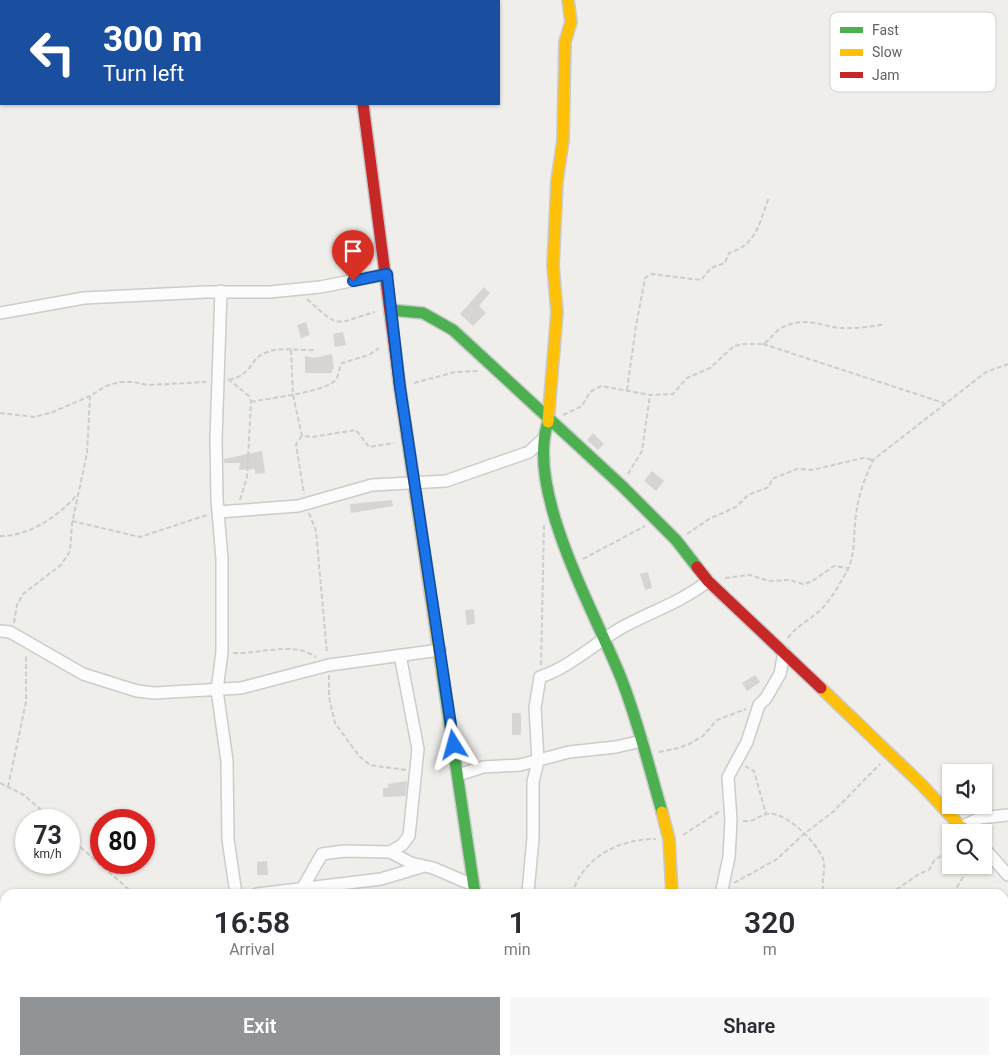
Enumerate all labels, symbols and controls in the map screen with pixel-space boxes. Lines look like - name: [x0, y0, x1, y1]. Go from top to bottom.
- legend: [830, 12, 996, 92]
- text: 300 m: [103, 19, 202, 60]
- icon: left: [20, 20, 85, 85]
- text: Fast: [872, 22, 899, 38]
- text: Slow: [872, 44, 903, 60]
- text: Turn left: [103, 61, 184, 86]
- text: Jam: [872, 67, 900, 83]
- pin: [332, 230, 374, 281]
- icon: arrive: [339, 237, 367, 265]
- position arrow: [427, 718, 479, 770]
- map controls: [942, 764, 992, 874]
- button: sound: [942, 764, 992, 814]
- speed limit sign: 80: [90, 809, 155, 874]
- text: 73: [33, 821, 62, 850]
- button: search: [942, 824, 992, 874]
- text: km/h: [33, 847, 62, 861]
- text: 16:58: [214, 905, 290, 940]
- text: 1: [509, 905, 526, 940]
- text: 320: [744, 905, 795, 940]
- text: Arrival: [229, 940, 275, 959]
- text: min: [504, 940, 531, 959]
- text: m: [763, 940, 777, 959]
- button: Exit: [20, 997, 500, 1055]
- button: Share: [510, 997, 989, 1055]

